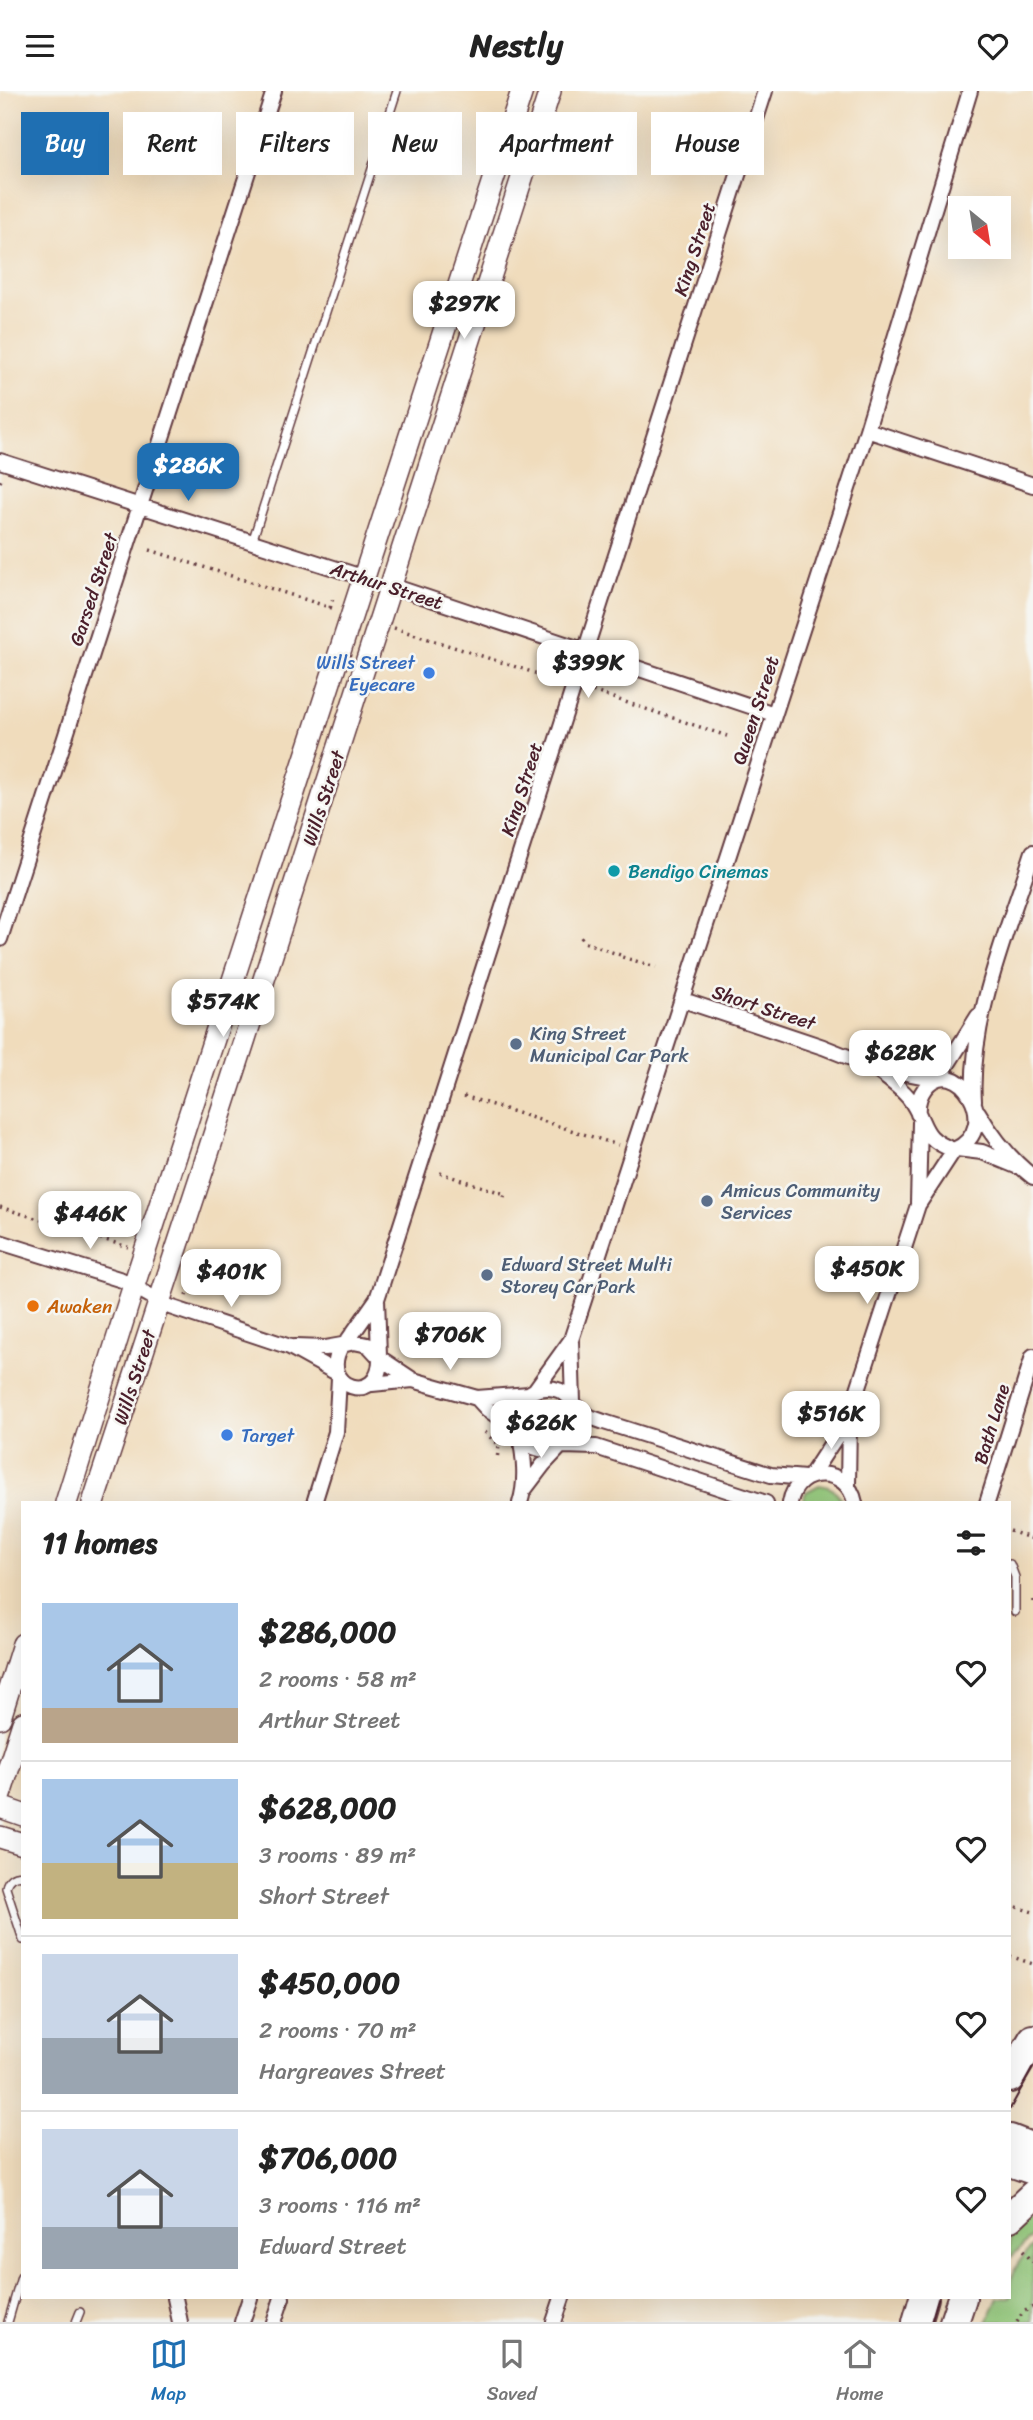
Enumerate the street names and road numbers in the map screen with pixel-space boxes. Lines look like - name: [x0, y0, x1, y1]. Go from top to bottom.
- street label: King Street: [664, 198, 725, 300]
- street label: Garsed Street: [60, 527, 128, 650]
- street label: Arthur Street: [325, 551, 447, 619]
- street label: Queen Street: [722, 652, 789, 769]
- street label: King Street: [491, 738, 552, 840]
- street label: Wills Street: [293, 745, 355, 850]
- street label: Short Street: [708, 975, 821, 1040]
- street label: Wills Street: [104, 1324, 166, 1429]
- street label: Bath Lane: [964, 1380, 1019, 1468]

